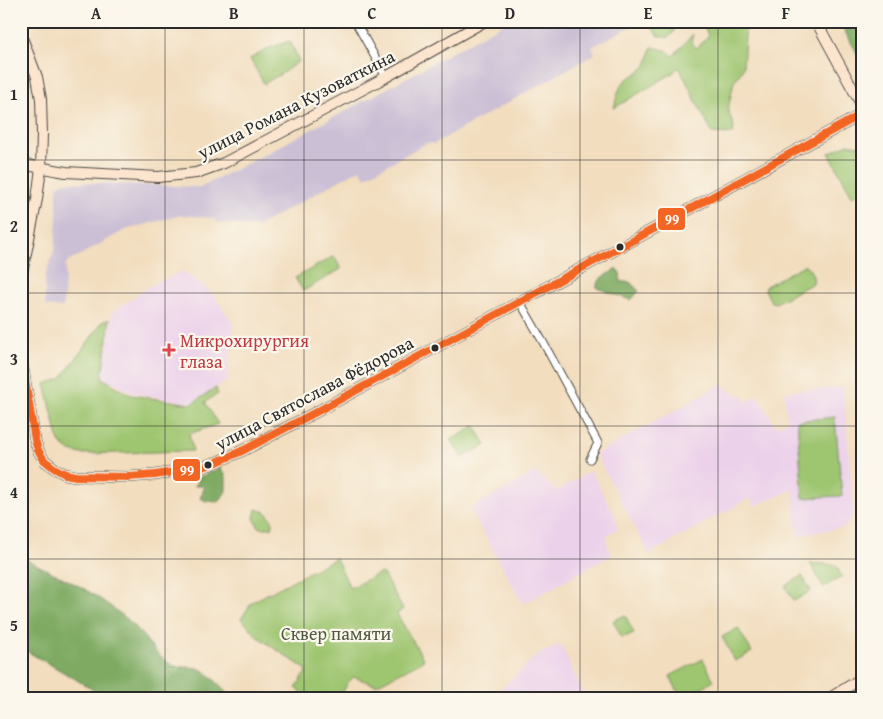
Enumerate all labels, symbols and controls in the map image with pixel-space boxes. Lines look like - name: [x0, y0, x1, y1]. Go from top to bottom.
- text: A: [91, 1, 102, 25]
- text: B: [229, 1, 239, 25]
- text: C: [367, 1, 377, 25]
- text: D: [505, 1, 515, 25]
- text: E: [644, 1, 653, 25]
- text: F: [782, 1, 790, 25]
- street label: улица Романа Кузоваткина: [192, 42, 400, 166]
- text: 1: [10, 82, 18, 106]
- line badge: 99: [657, 207, 686, 231]
- text: 99: [665, 209, 679, 229]
- text: 2: [10, 214, 18, 238]
- unlabelled marker: [615, 242, 625, 252]
- place label: Микрохирургия глаза: [180, 327, 309, 375]
- street label: улица Святослава Фёдорова: [209, 329, 418, 457]
- marker: Микрохирургия глаза: [162, 343, 176, 357]
- unlabelled marker: [430, 343, 440, 353]
- text: 3: [10, 347, 18, 371]
- line badge: 99: [172, 458, 201, 482]
- text: 99: [180, 460, 194, 480]
- unlabelled marker: [203, 460, 213, 470]
- text: 4: [10, 480, 18, 504]
- text: 5: [10, 613, 18, 637]
- park label: Сквер памяти: [281, 620, 391, 647]

